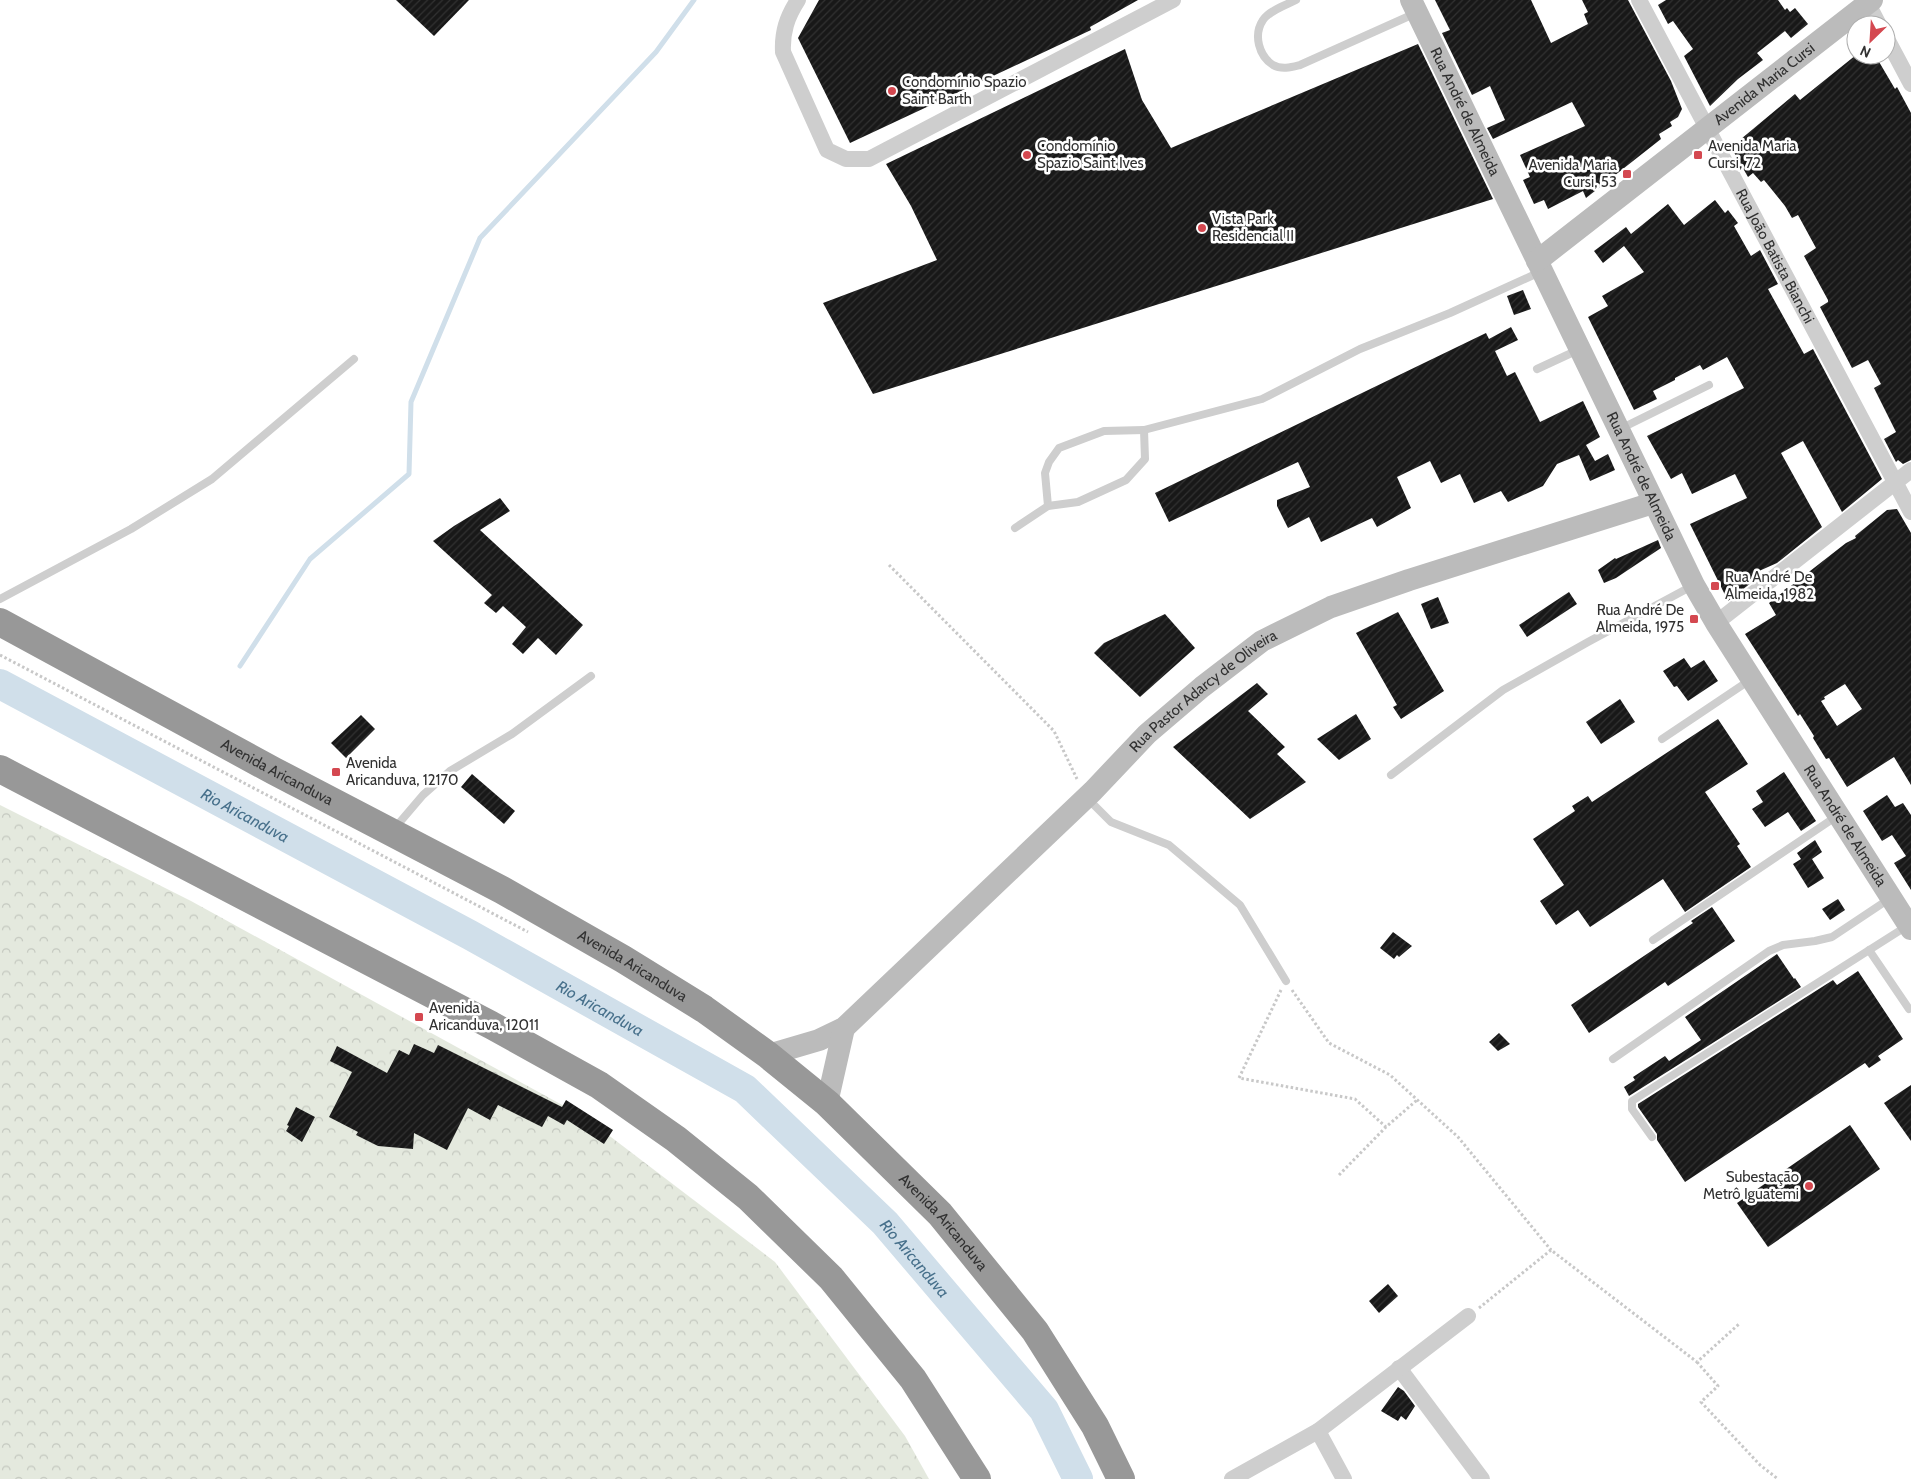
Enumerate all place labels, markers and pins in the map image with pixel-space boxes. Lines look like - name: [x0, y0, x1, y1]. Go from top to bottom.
- place label: Condomínio Spazio Saint Barth: [902, 73, 1026, 108]
- marker: Condomínio Spazio Saint Barth: [886, 85, 898, 97]
- place label: Condomínio Spazio Saint Ives: [1037, 137, 1144, 172]
- place label: Avenida Maria Cursi, 72: [1708, 137, 1797, 172]
- marker: Condomínio Spazio Saint Ives: [1021, 149, 1033, 161]
- marker: Avenida Maria Cursi, 72: [1692, 149, 1704, 161]
- place label: Avenida Maria Cursi, 53: [1528, 156, 1618, 191]
- marker: Avenida Maria Cursi, 53: [1621, 168, 1633, 180]
- place label: Vista Park Residencial II: [1212, 210, 1294, 245]
- marker: Vista Park Residencial II: [1196, 222, 1208, 234]
- place label: Rua André De Almeida, 1982: [1725, 568, 1814, 603]
- marker: Rua André De Almeida, 1982: [1709, 580, 1721, 592]
- place label: Rua André De Almeida, 1975: [1596, 601, 1684, 636]
- marker: Rua André De Almeida, 1975: [1688, 613, 1700, 625]
- place label: Avenida Aricanduva, 12170: [346, 754, 458, 789]
- marker: Avenida Aricanduva, 12170: [330, 766, 342, 778]
- place label: Avenida Aricanduva, 12011: [429, 999, 539, 1034]
- marker: Avenida Aricanduva, 12011: [413, 1011, 425, 1023]
- place label: Subestação Metrô Iguatemi: [1703, 1168, 1799, 1203]
- marker: Subestação Metrô Iguatemi: [1803, 1180, 1815, 1192]

